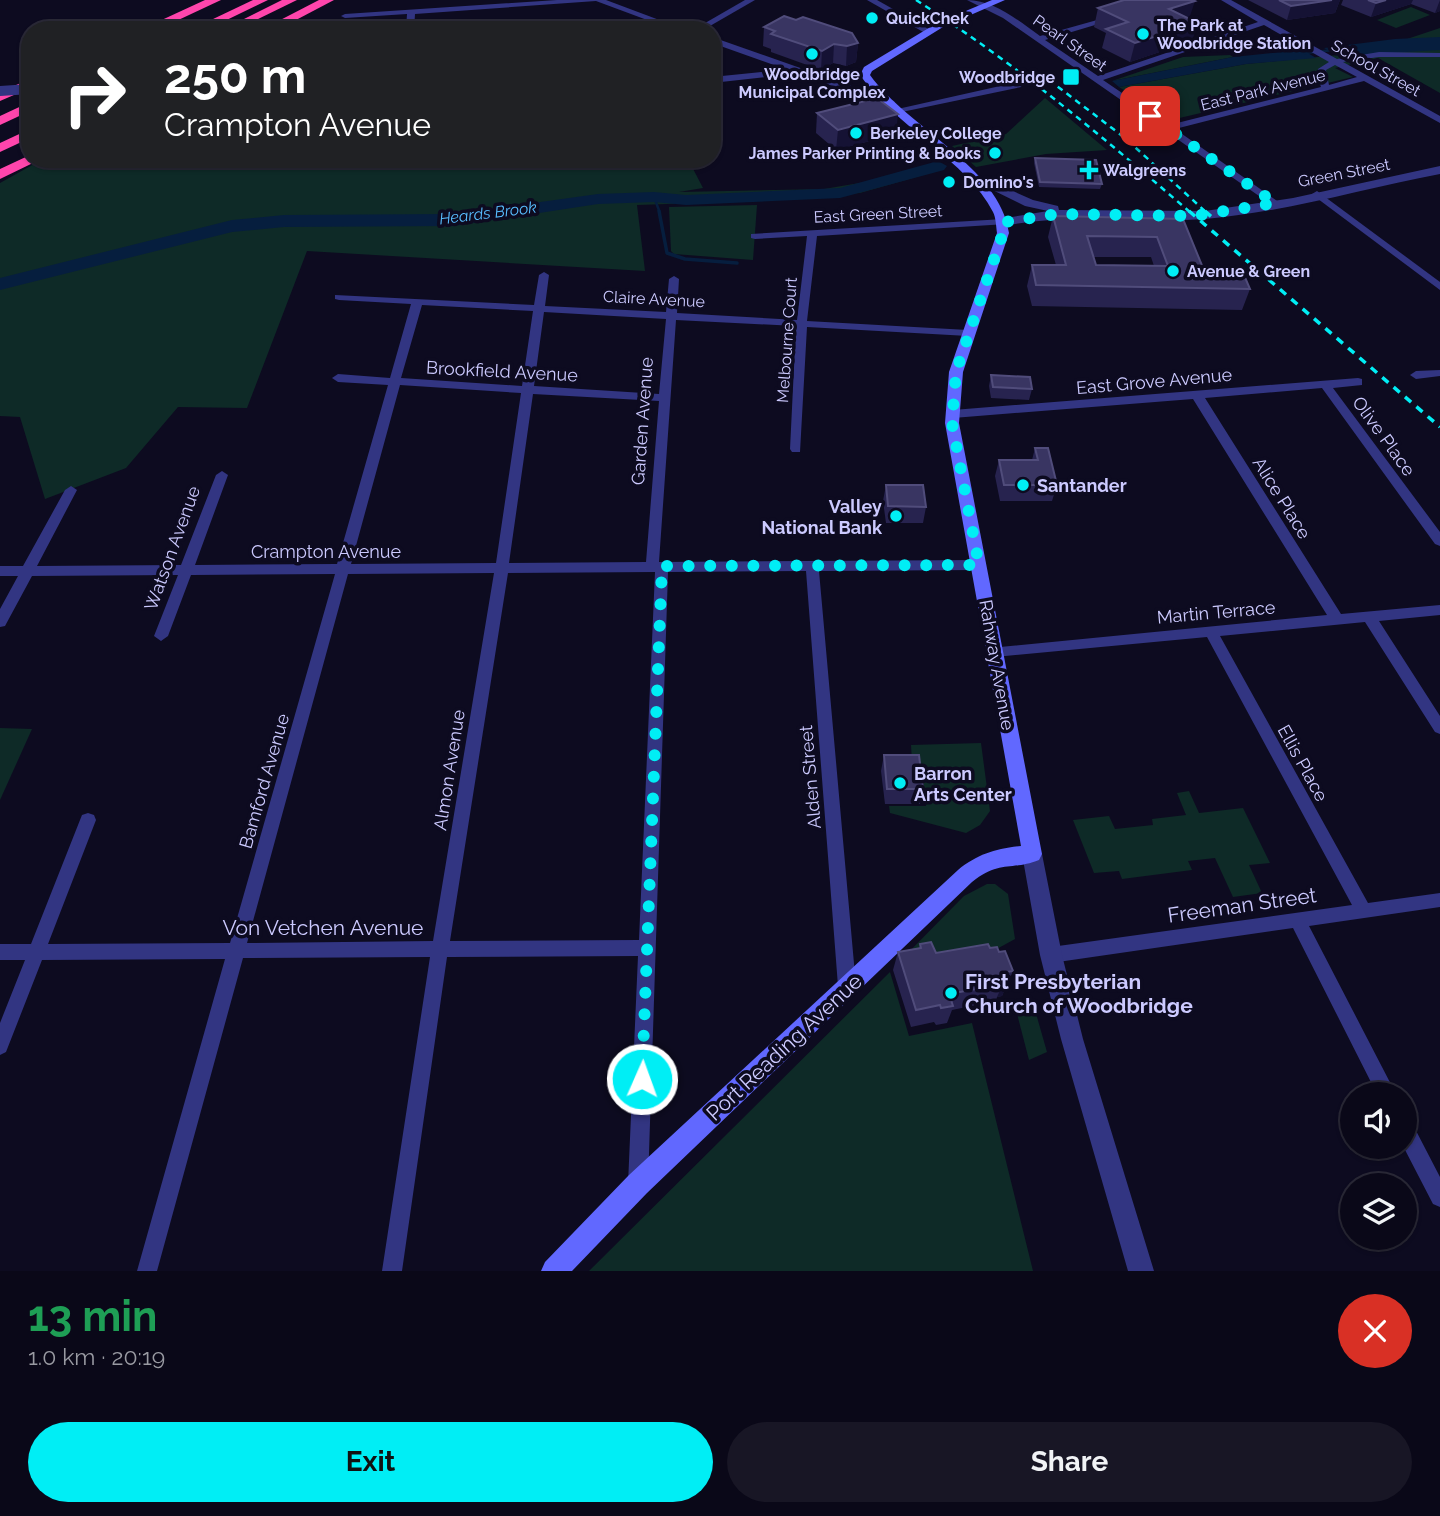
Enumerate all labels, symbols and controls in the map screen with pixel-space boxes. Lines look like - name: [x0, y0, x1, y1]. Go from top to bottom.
- place label: QuickChek: [886, 9, 969, 28]
- marker: QuickChek: [864, 10, 880, 26]
- street label: Pearl Street: [1029, 11, 1111, 76]
- place label: The Park at Woodbridge Station: [1157, 16, 1311, 53]
- marker: The Park at Woodbridge Station: [1135, 26, 1151, 42]
- street label: School Street: [1328, 36, 1425, 101]
- marker: Woodbridge Municipal Complex: [804, 46, 820, 62]
- text: 250 m: [164, 47, 306, 104]
- icon: right: [49, 49, 140, 140]
- place label: Woodbridge Municipal Complex: [739, 65, 886, 102]
- street label: East Park Avenue: [1199, 65, 1327, 115]
- marker: Woodbridge: [1061, 67, 1081, 87]
- place label: Woodbridge: [959, 68, 1055, 87]
- pin: [1120, 86, 1180, 146]
- icon: arrive: [1131, 97, 1169, 135]
- text: Crampton Avenue: [164, 106, 431, 143]
- place label: Berkeley College: [870, 124, 1002, 143]
- marker: Berkeley College: [848, 125, 864, 141]
- place label: James Parker Printing & Books: [749, 144, 981, 163]
- marker: James Parker Printing & Books: [987, 145, 1003, 161]
- street label: Green Street: [1296, 155, 1392, 191]
- place label: Walgreens: [1103, 161, 1186, 180]
- marker: Walgreens: [1081, 162, 1097, 178]
- place label: Domino's: [963, 173, 1034, 192]
- marker: Domino's: [941, 174, 957, 190]
- water label: Heards Brook: [438, 198, 538, 228]
- street label: East Green Street: [813, 201, 944, 227]
- place label: Avenue & Green: [1187, 262, 1310, 281]
- marker: Avenue & Green: [1165, 263, 1181, 279]
- street label: Melbourne Court: [773, 276, 801, 403]
- street label: Claire Avenue: [603, 287, 705, 311]
- street label: Garden Avenue: [627, 356, 657, 486]
- street label: Brookfield Avenue: [426, 357, 579, 385]
- street label: East Grove Avenue: [1075, 364, 1233, 398]
- street label: Olive Place: [1348, 392, 1420, 480]
- street label: Alice Place: [1249, 453, 1316, 543]
- place label: Santander: [1037, 475, 1127, 496]
- marker: Santander: [1015, 477, 1031, 493]
- street label: Watson Avenue: [140, 483, 204, 613]
- place label: Valley National Bank: [761, 496, 883, 538]
- marker: Valley National Bank: [888, 508, 904, 524]
- street label: Crampton Avenue: [251, 541, 402, 562]
- street label: Martin Terrace: [1156, 596, 1276, 628]
- street label: Rahway Avenue: [975, 598, 1019, 732]
- street label: Almon Avenue: [429, 708, 469, 832]
- street label: Bamford Avenue: [235, 711, 293, 851]
- street label: Ellis Place: [1273, 721, 1333, 805]
- street label: Alden Street: [795, 724, 825, 830]
- place label: Barron Arts Center: [914, 763, 1012, 805]
- marker: Barron Arts Center: [892, 775, 908, 791]
- street label: Freeman Street: [1166, 882, 1318, 928]
- street label: Von Vetchen Avenue: [223, 915, 423, 940]
- street label: Port Reading Avenue: [701, 968, 867, 1126]
- place label: First Presbyterian Church of Woodbridge: [965, 969, 1193, 1018]
- marker: First Presbyterian Church of Woodbridge: [943, 985, 959, 1001]
- position arrow: [605, 1042, 679, 1116]
- map controls: [1340, 1082, 1417, 1250]
- button: sound: [1340, 1082, 1417, 1159]
- button: layers: [1340, 1173, 1417, 1250]
- text: 13 min: [28, 1292, 157, 1341]
- button: close: [1338, 1294, 1412, 1368]
- text: 1.0 km · 20:19: [28, 1343, 165, 1370]
- button: Exit: [28, 1422, 713, 1502]
- button: Share: [727, 1422, 1412, 1502]

